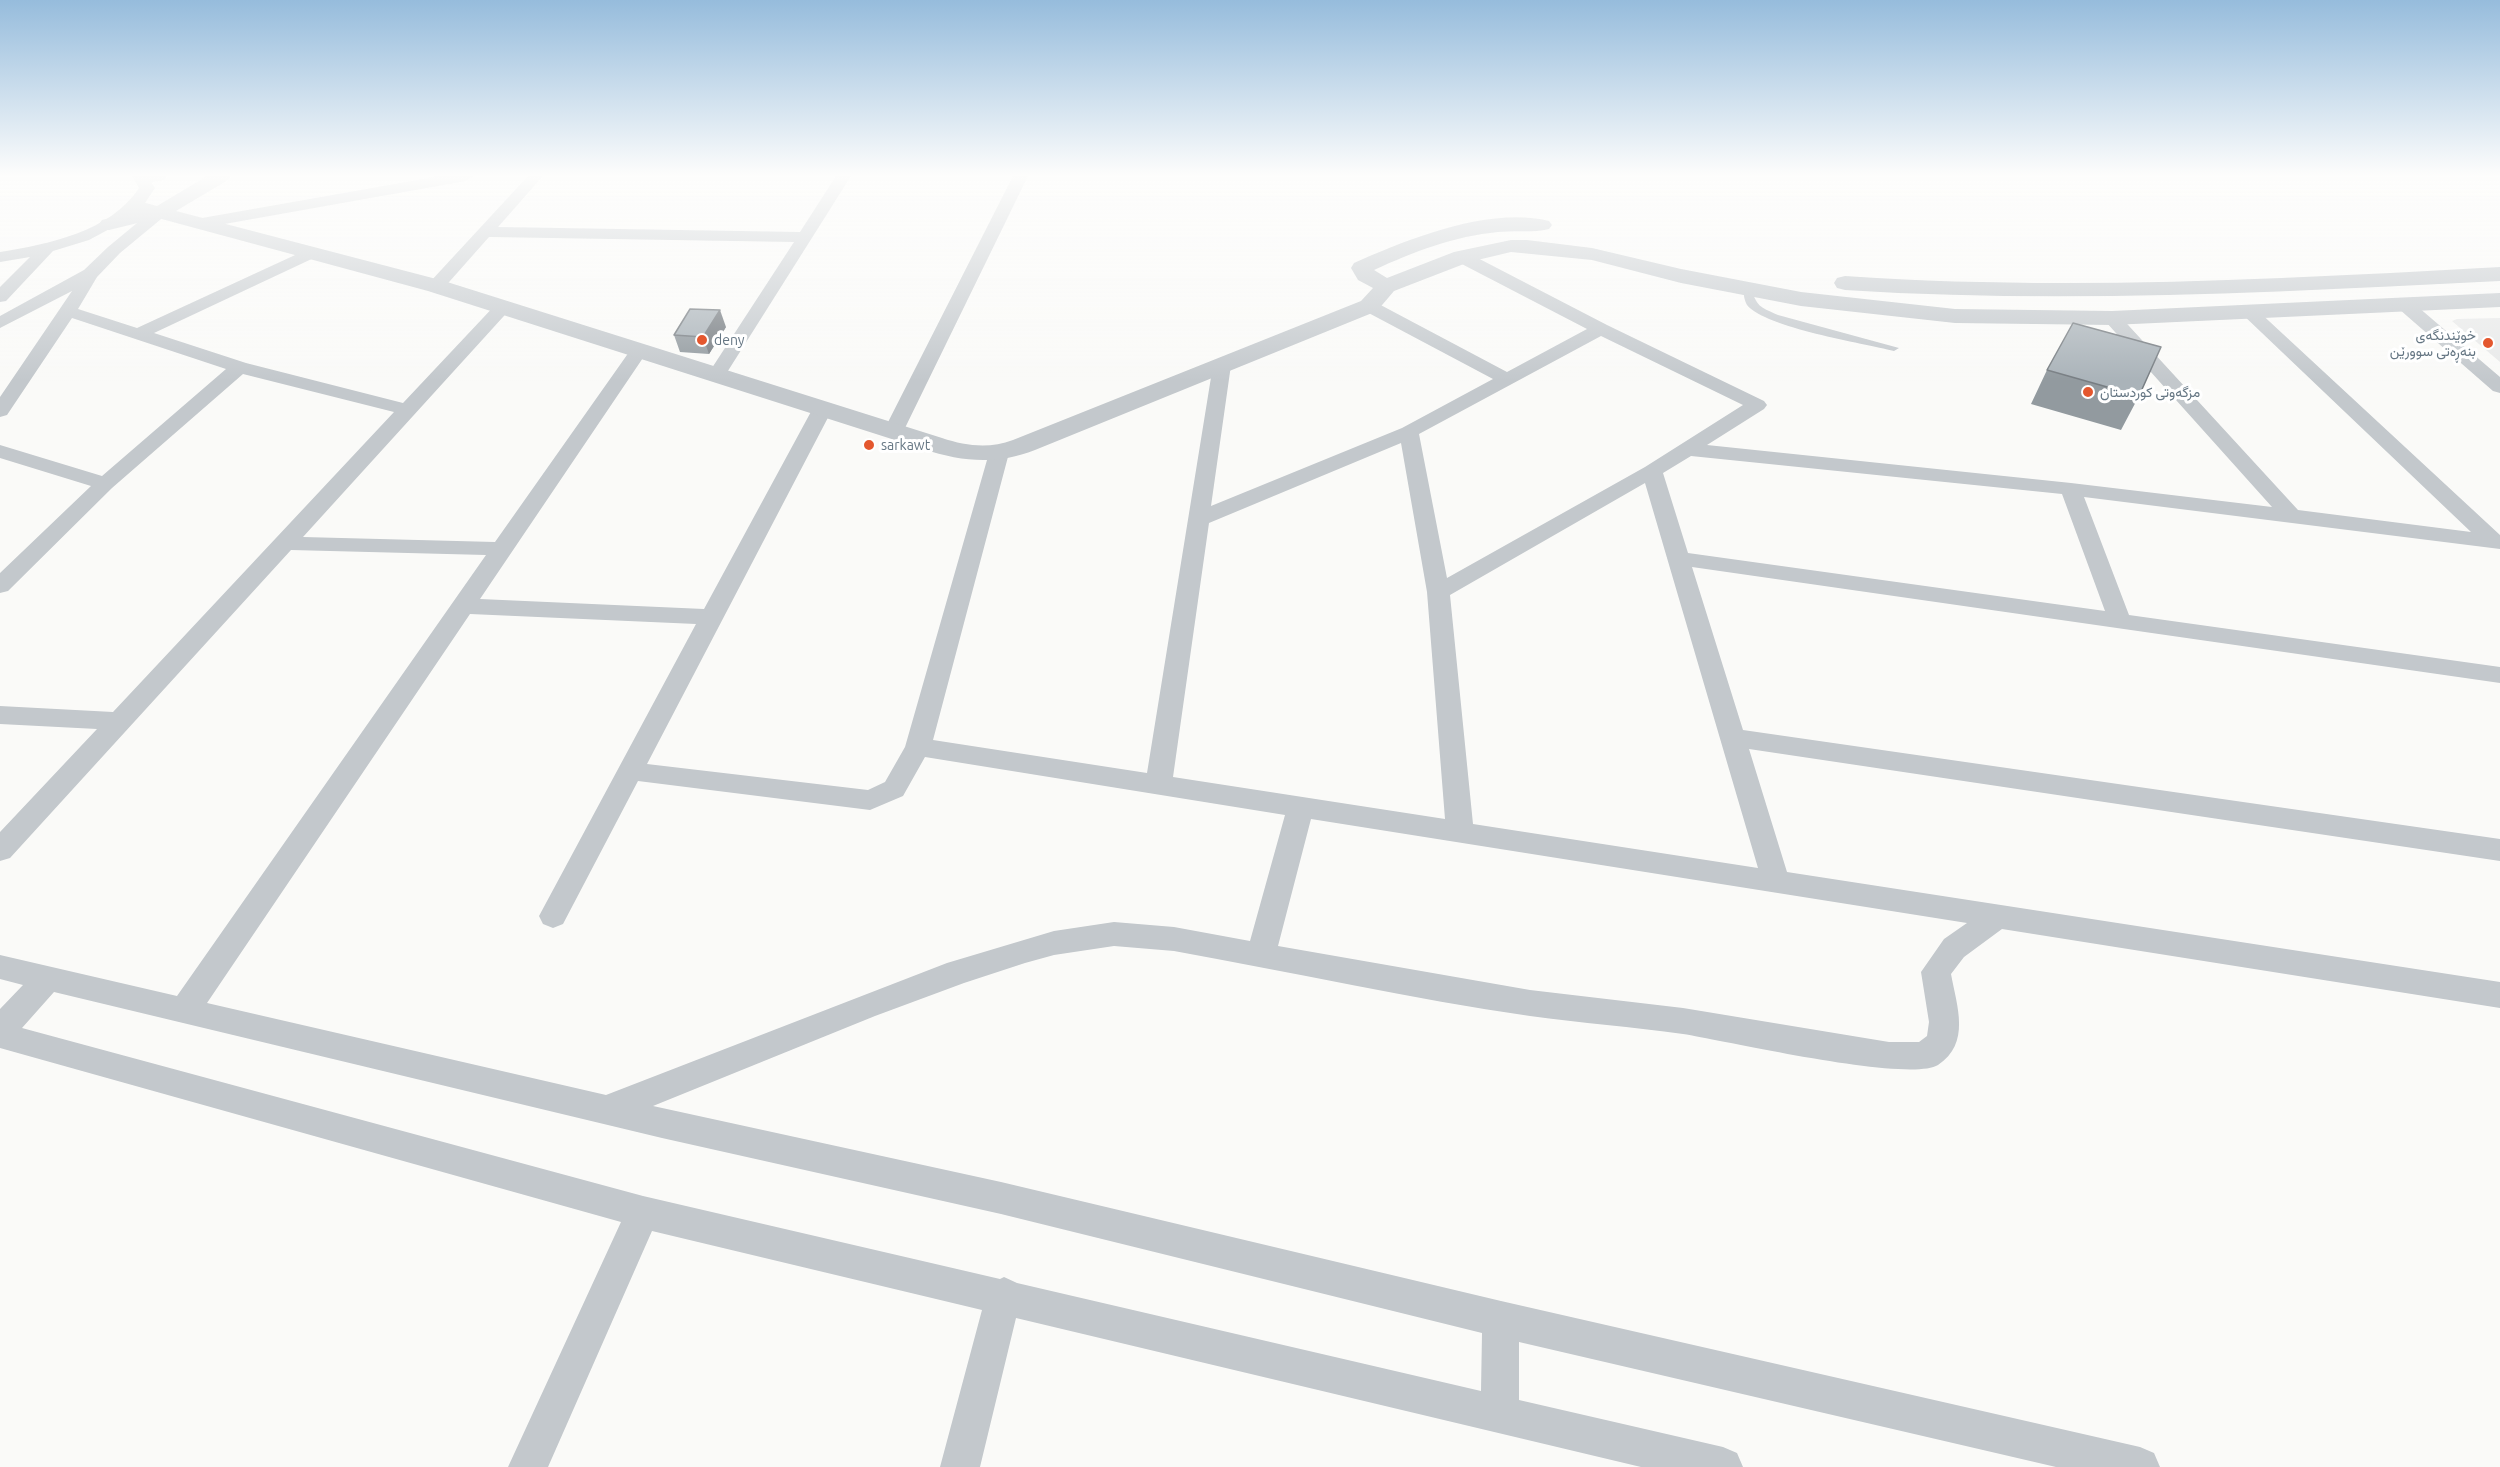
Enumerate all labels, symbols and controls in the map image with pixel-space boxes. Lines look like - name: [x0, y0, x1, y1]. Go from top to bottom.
- place label: خوێندنگەی بنەڕەتی سوورێن: [2390, 327, 2476, 360]
- place label: deny: [714, 332, 745, 348]
- marker: deny: [695, 333, 709, 347]
- marker: خوێندنگەی بنەڕەتی سوورێن: [2481, 336, 2495, 350]
- place label: مزگەوتی کوردستان: [2100, 384, 2200, 400]
- marker: مزگەوتی کوردستان: [2081, 385, 2095, 399]
- place label: sarkawt: [881, 437, 930, 453]
- marker: sarkawt: [862, 438, 876, 452]

